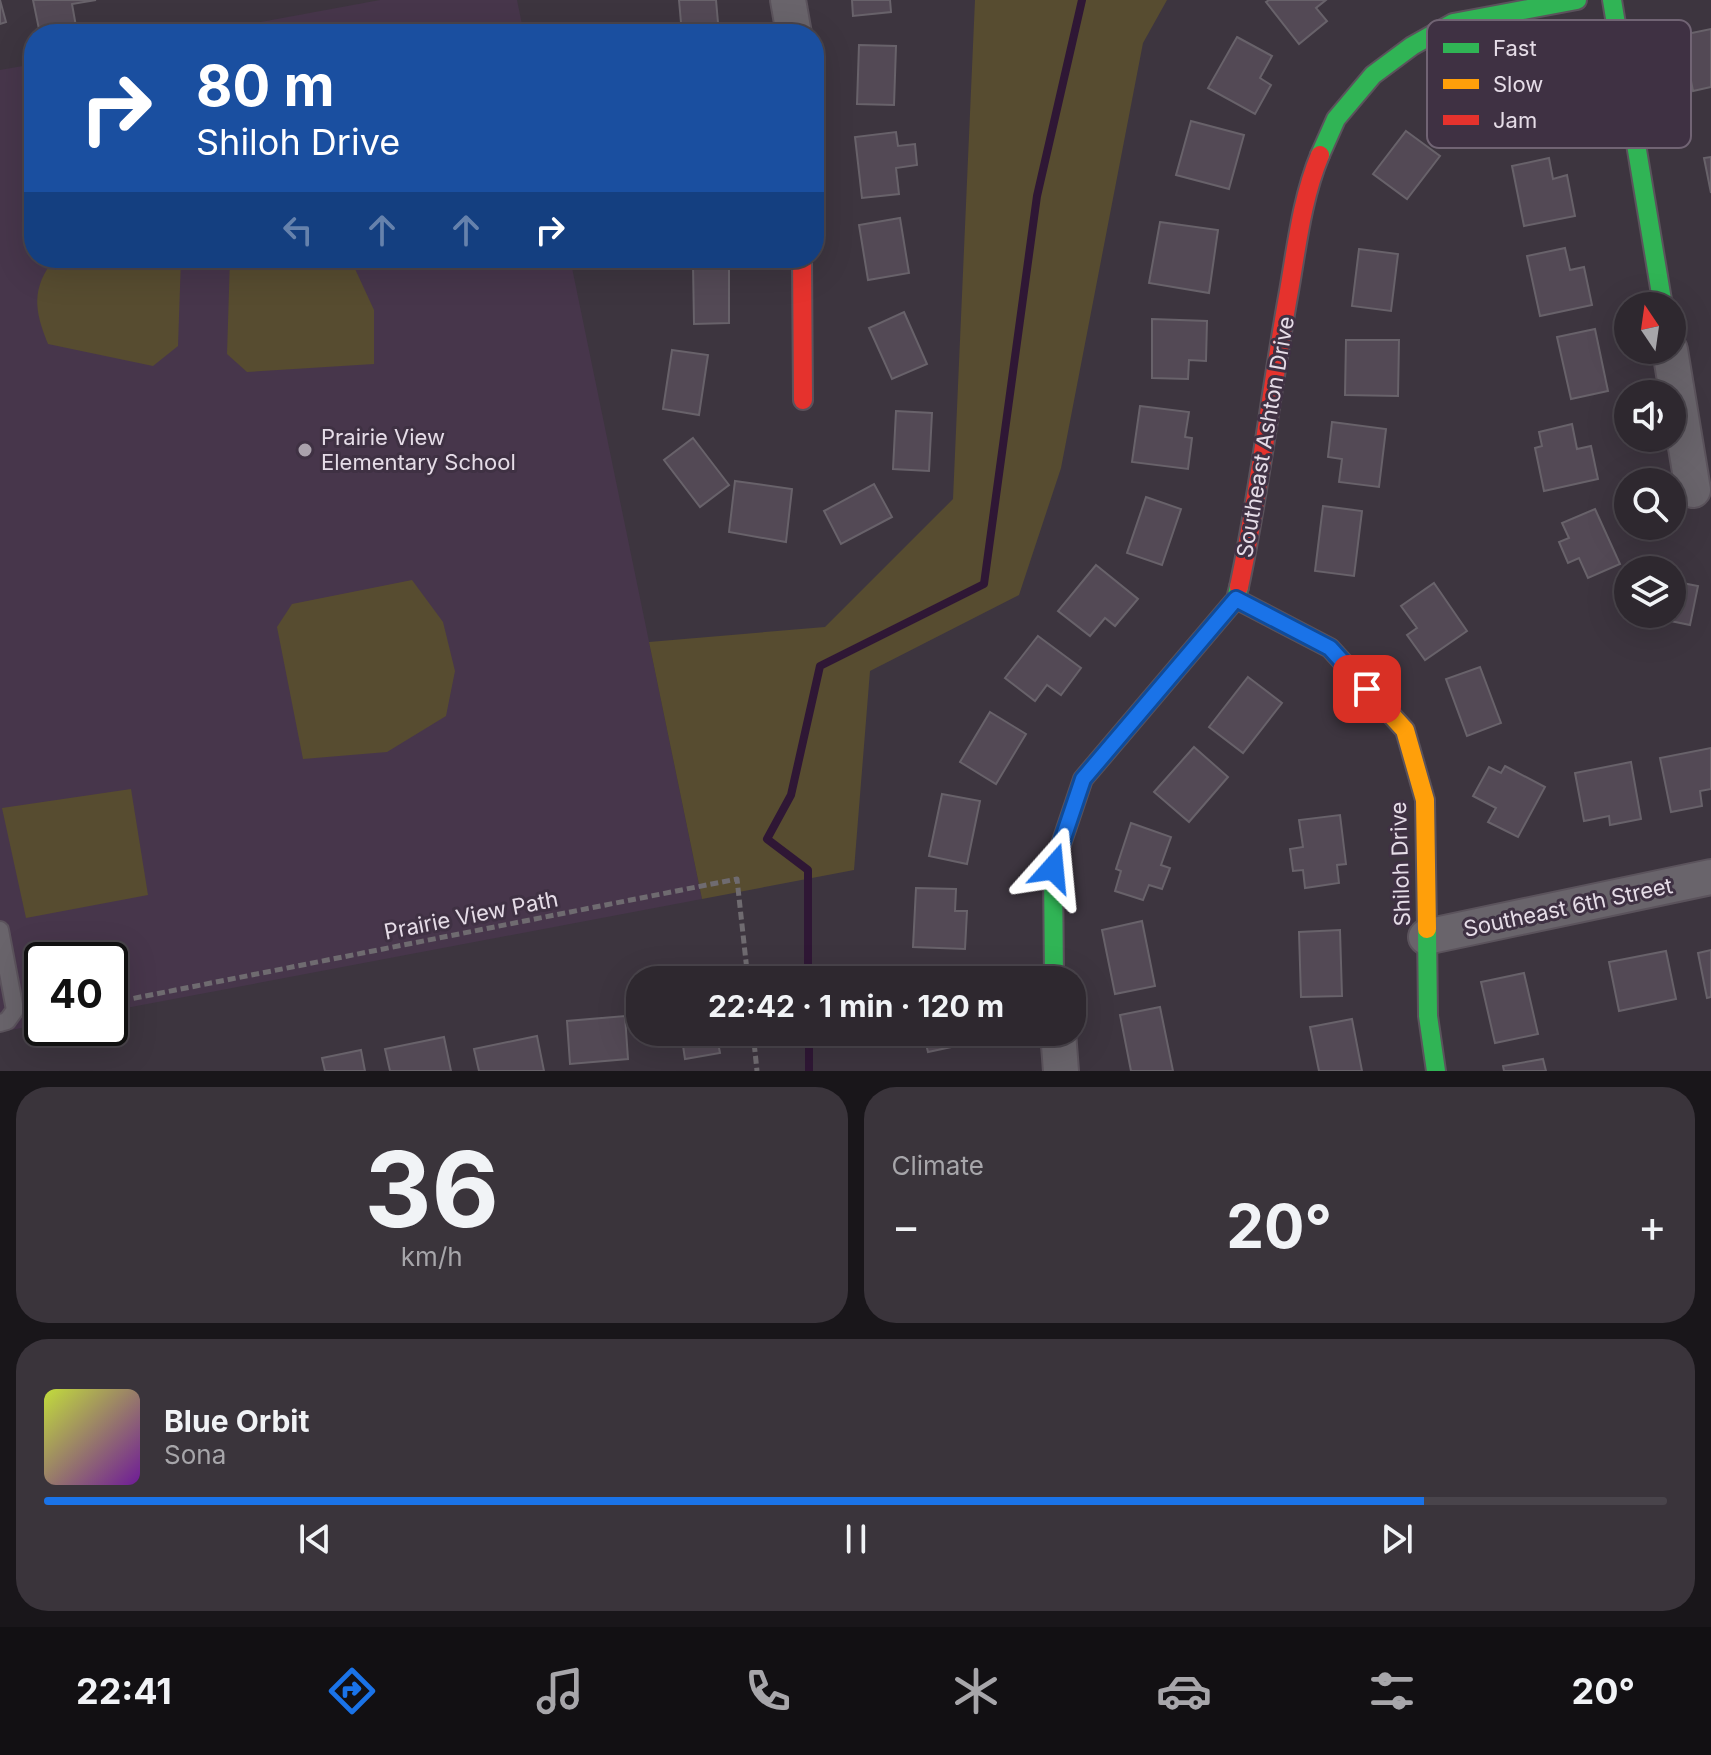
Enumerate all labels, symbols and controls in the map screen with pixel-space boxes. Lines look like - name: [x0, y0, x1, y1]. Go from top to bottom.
- legend: [1427, 20, 1691, 148]
- text: Fast: [1493, 35, 1537, 61]
- text: 80 m: [196, 52, 335, 120]
- icon: right: [64, 56, 168, 160]
- text: Slow: [1493, 71, 1543, 97]
- text: Jam: [1493, 107, 1537, 133]
- text: Shiloh Drive: [196, 120, 400, 164]
- icon: left: [276, 208, 320, 252]
- icon: ahead: [360, 208, 404, 252]
- icon: ahead: [444, 208, 488, 252]
- icon: right: [528, 208, 572, 252]
- north arrow: [1614, 292, 1686, 364]
- map controls: [1614, 292, 1686, 628]
- street label: Southeast Ashton Drive: [1231, 314, 1299, 560]
- button: sound: [1614, 380, 1686, 452]
- place label: Prairie View Elementary School: [321, 424, 516, 475]
- marker: Prairie View Elementary School: [296, 441, 314, 459]
- button: search: [1614, 468, 1686, 540]
- button: layers: [1614, 556, 1686, 628]
- pin: [1333, 655, 1401, 723]
- icon: arrive: [1345, 667, 1389, 711]
- street label: Shiloh Drive: [1385, 801, 1415, 927]
- position arrow: [1011, 826, 1095, 910]
- street label: Southeast 6th Street: [1461, 872, 1675, 942]
- street label: Prairie View Path: [382, 885, 560, 945]
- speed limit sign: 40: [24, 942, 128, 1046]
- text: 22:42 · 1 min · 120 m: [708, 988, 1004, 1024]
- text: 36: [364, 1126, 499, 1252]
- text: Climate: [892, 1150, 984, 1181]
- text: 20°: [1226, 1190, 1332, 1262]
- text: −: [892, 1199, 921, 1253]
- text: +: [1638, 1199, 1667, 1253]
- text: km/h: [401, 1241, 463, 1272]
- text: Blue Orbit: [164, 1403, 309, 1439]
- text: Sona: [164, 1439, 226, 1470]
- icon: previous: [293, 1517, 337, 1561]
- icon: pause: [834, 1517, 878, 1561]
- icon: next: [1375, 1517, 1419, 1561]
- icon: directions: [324, 1663, 380, 1719]
- icon: music: [532, 1663, 588, 1719]
- icon: phone: [740, 1663, 796, 1719]
- icon: climate: [948, 1663, 1004, 1719]
- icon: car: [1156, 1663, 1212, 1719]
- icon: filters: [1364, 1663, 1420, 1719]
- text: 22:41: [76, 1669, 172, 1713]
- text: 20°: [1572, 1669, 1635, 1713]

